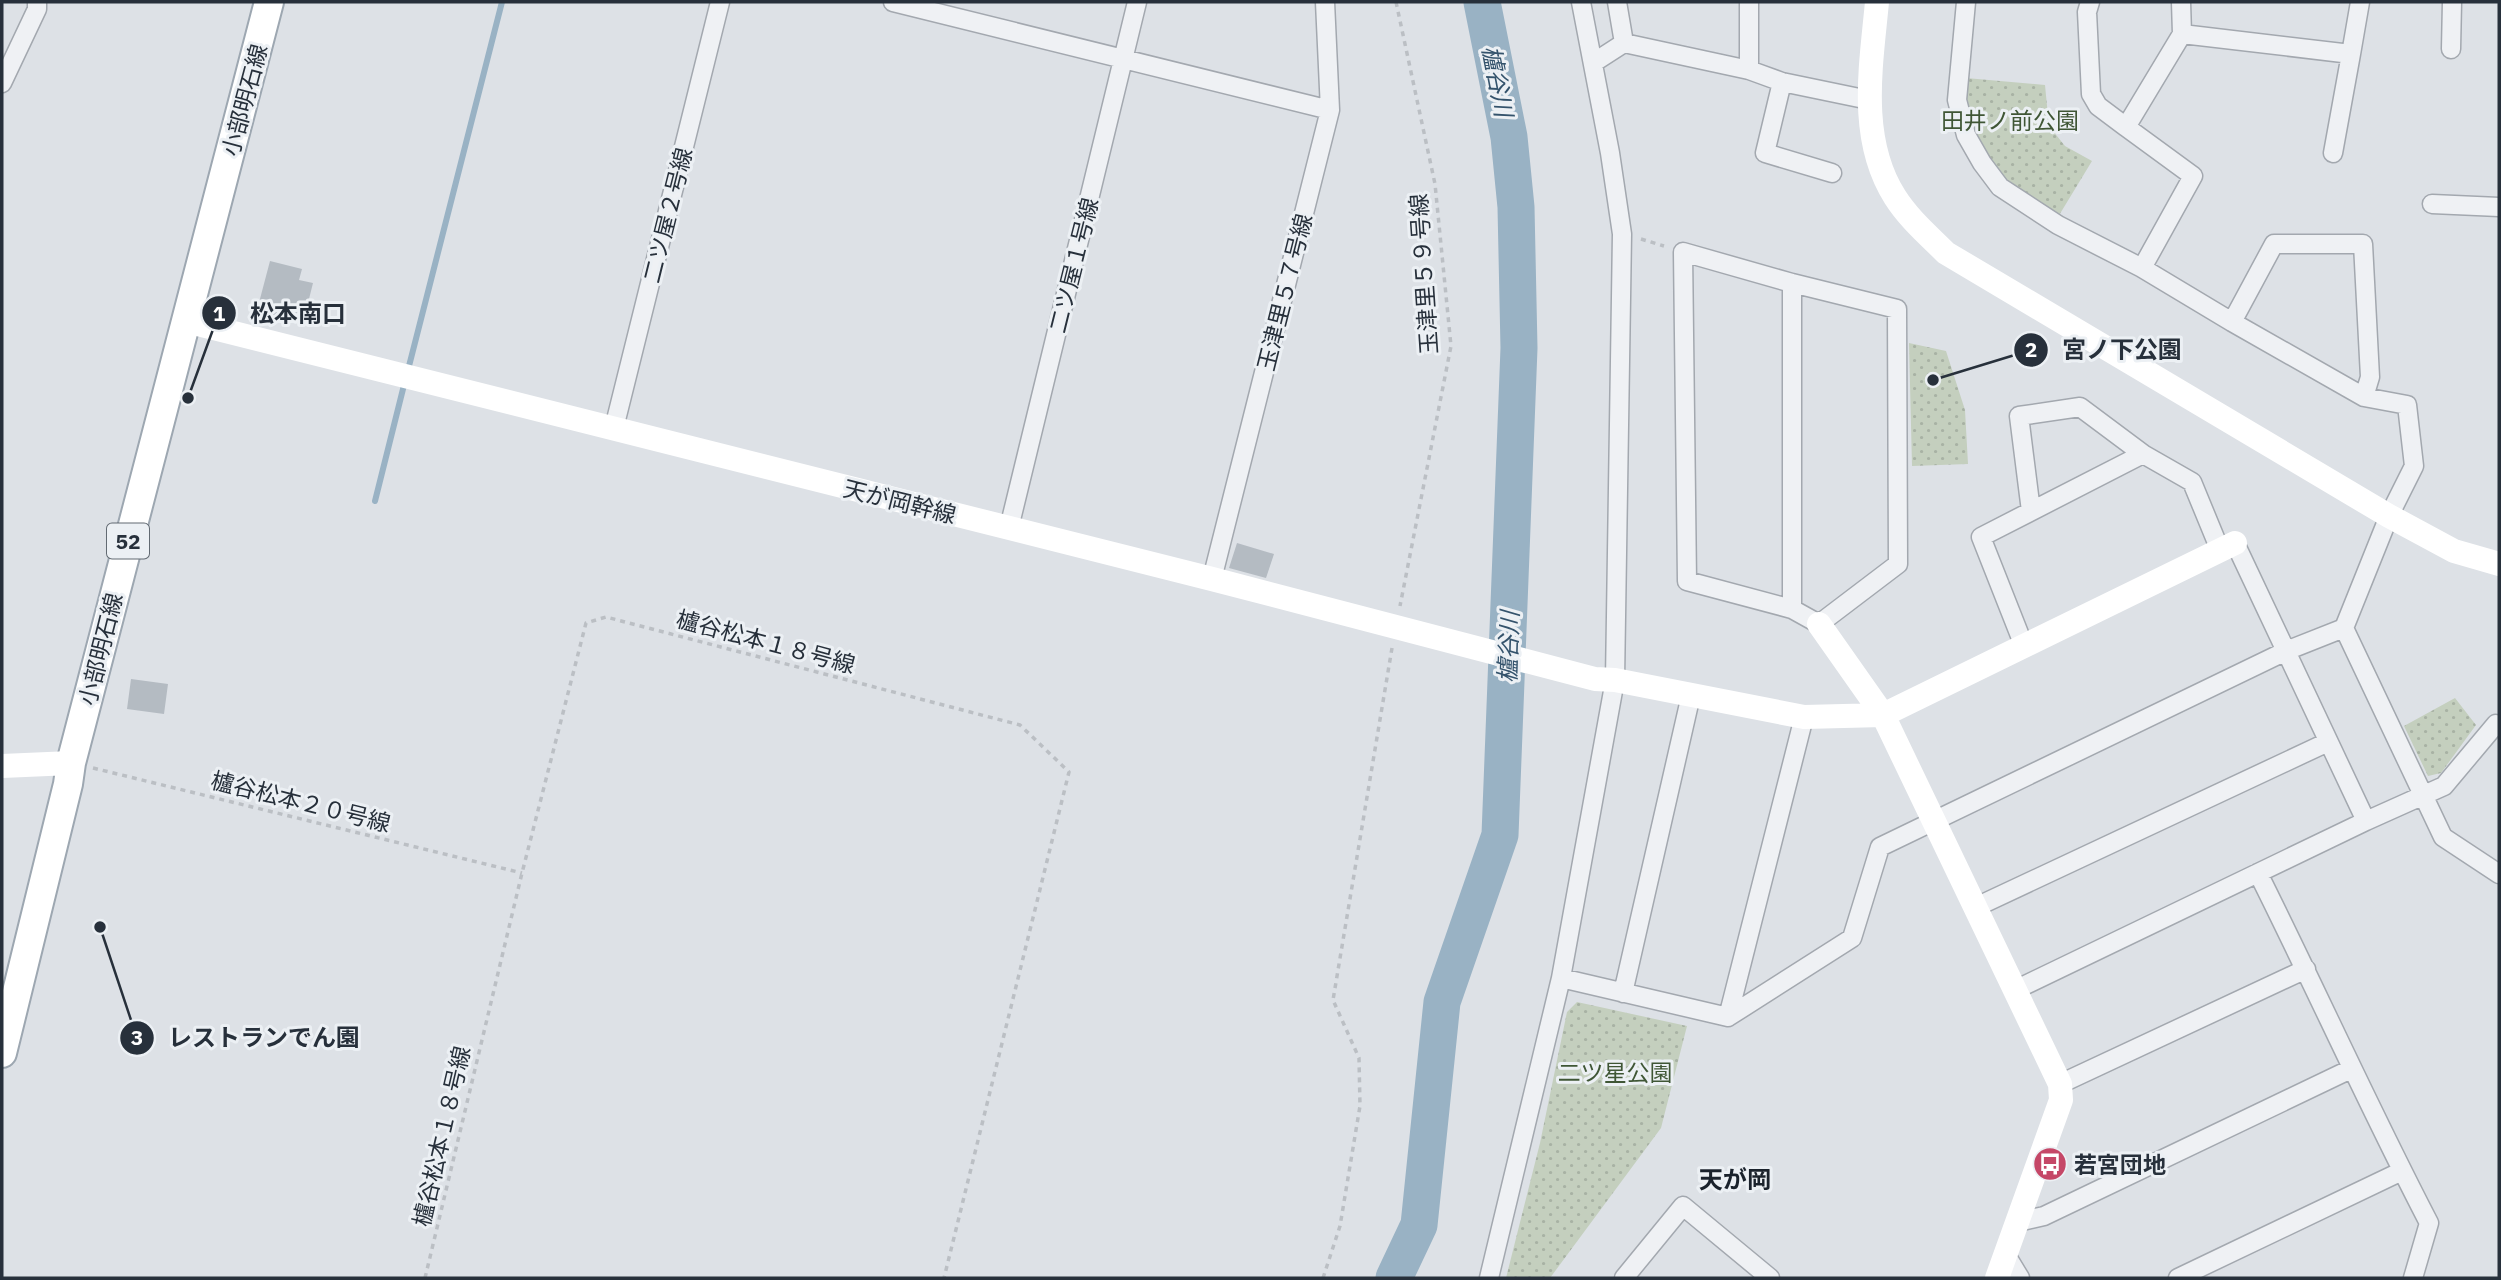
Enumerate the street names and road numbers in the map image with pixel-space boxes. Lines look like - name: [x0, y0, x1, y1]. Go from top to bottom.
- street label: 小部明石線: [215, 41, 273, 159]
- street label: 二ツ屋２号線: [636, 144, 698, 286]
- street label: 玉津里５９号線: [1402, 193, 1444, 355]
- street label: 二ツ屋１号線: [1042, 194, 1104, 336]
- street label: 玉津里５７号線: [1250, 210, 1318, 374]
- street label: 天が岡幹線: [841, 473, 959, 529]
- road number: 52: [107, 524, 149, 558]
- street label: 小部明石線: [72, 590, 128, 708]
- street label: 櫨谷松本１８号線: [673, 603, 859, 679]
- street label: 櫨谷松本２０号線: [208, 764, 394, 838]
- street label: 櫨谷松本１８号線: [406, 1043, 476, 1229]

